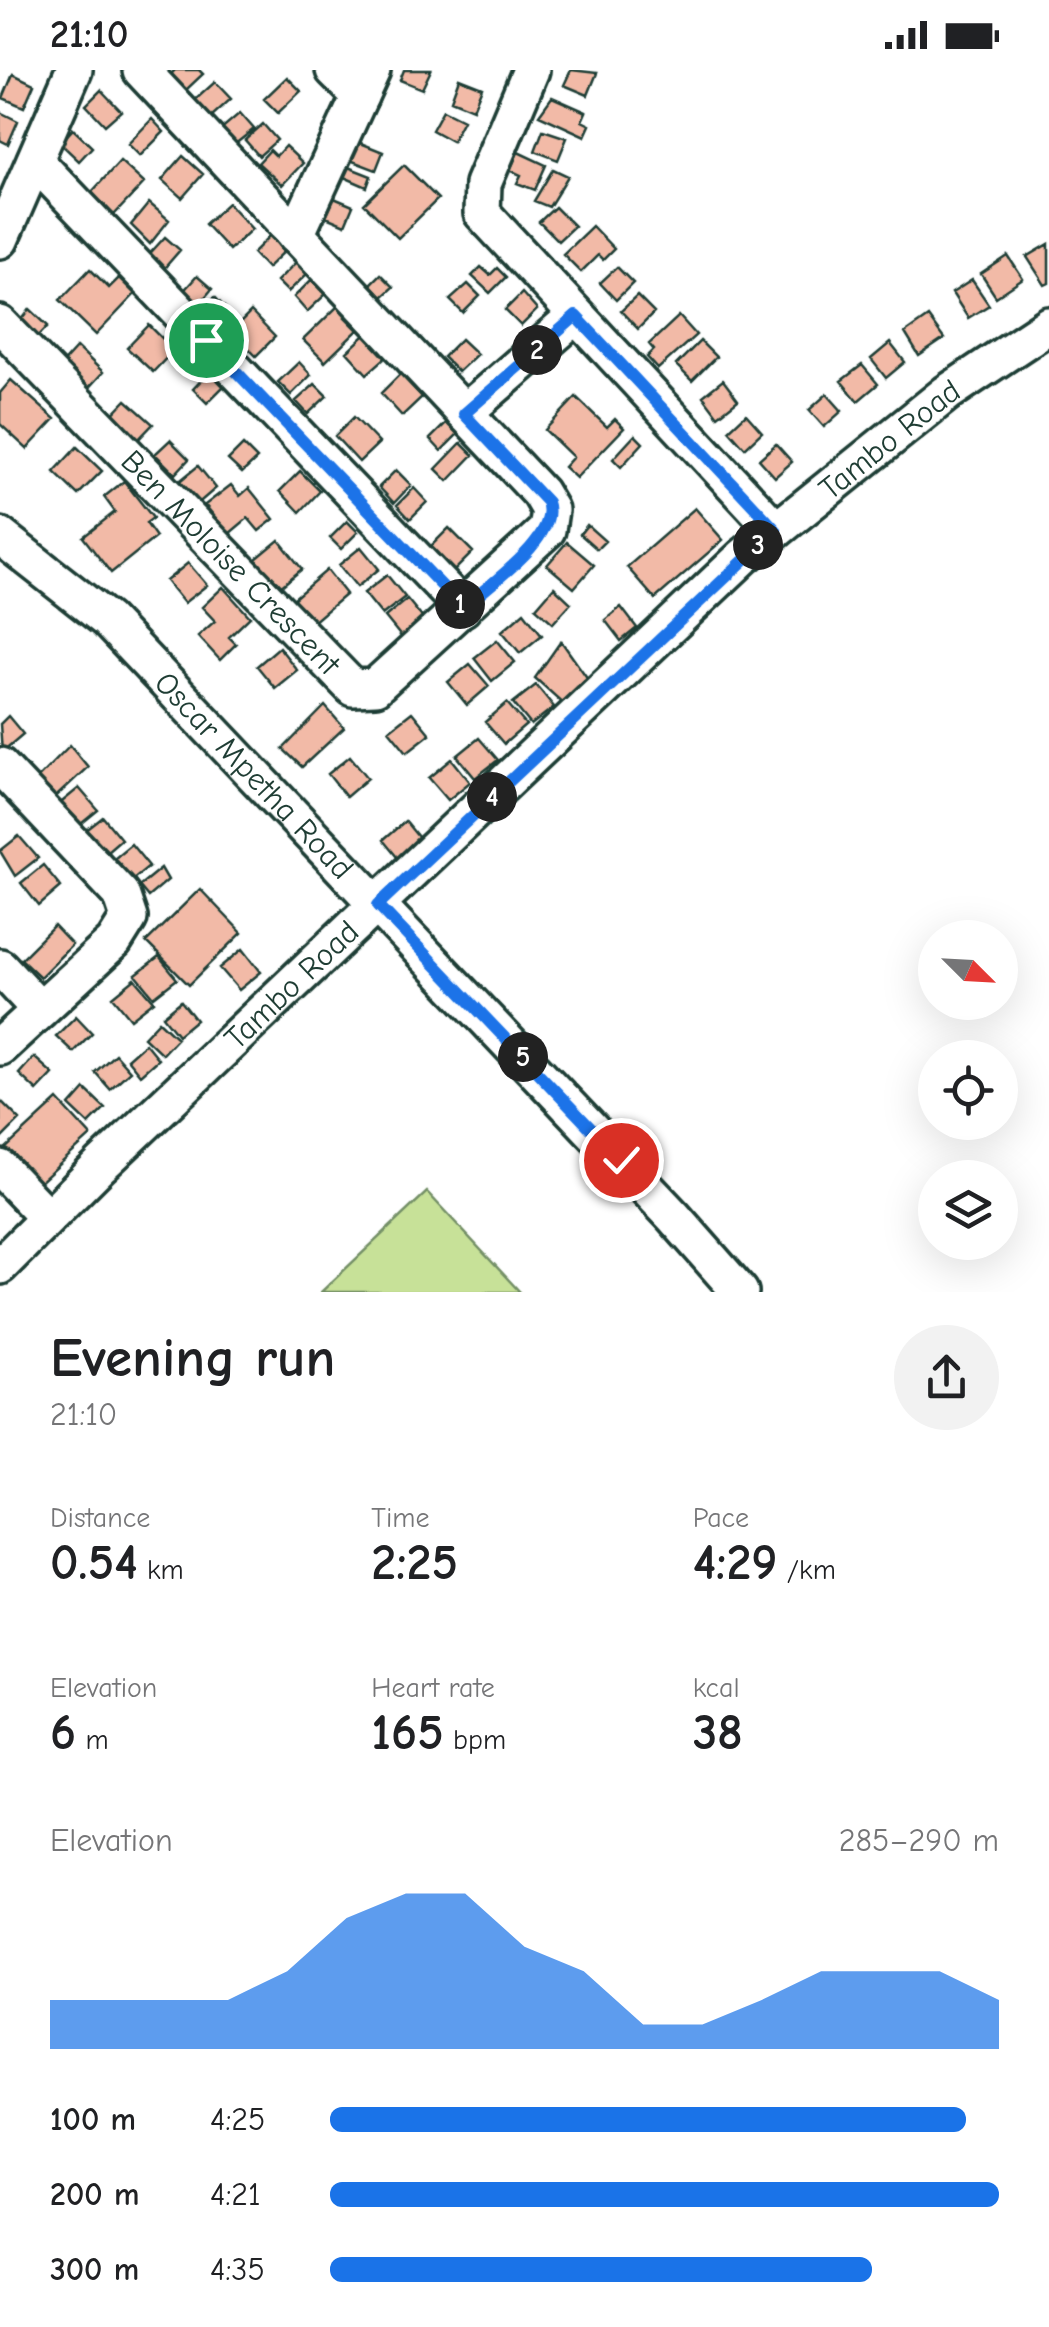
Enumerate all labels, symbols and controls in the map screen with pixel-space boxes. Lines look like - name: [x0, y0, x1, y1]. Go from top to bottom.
- text: 21:10: [50, 13, 128, 57]
- pin: [164, 298, 249, 383]
- icon: arrive: [179, 313, 234, 368]
- pin: 2: [512, 325, 562, 375]
- text: 2: [530, 334, 544, 366]
- street label: Tambo Road: [811, 371, 967, 507]
- street label: Ben Moloise Crescent: [114, 442, 349, 683]
- pin: 3: [733, 520, 783, 570]
- text: 3: [751, 529, 765, 561]
- pin: 1: [435, 579, 485, 629]
- text: 1: [454, 588, 466, 620]
- street label: Oscar Mpetha Road: [147, 664, 361, 886]
- pin: 4: [467, 772, 517, 822]
- text: 4: [485, 781, 499, 813]
- street label: Tambo Road: [217, 913, 366, 1057]
- north arrow: [918, 920, 1018, 1020]
- map controls: [918, 920, 1018, 1260]
- pin: 5: [498, 1032, 548, 1082]
- button: locate: [918, 1040, 1018, 1140]
- text: 5: [516, 1041, 530, 1073]
- pin: [579, 1118, 664, 1203]
- icon: check: [594, 1133, 649, 1188]
- button: layers: [918, 1160, 1018, 1260]
- button: share: [894, 1325, 999, 1430]
- text: Evening run: [50, 1326, 335, 1390]
- text: 21:10: [50, 1396, 117, 1433]
- text: Distance: [50, 1502, 150, 1534]
- text: Time: [371, 1502, 429, 1534]
- text: Pace: [693, 1502, 749, 1534]
- text: 0.54: [50, 1534, 138, 1592]
- text: 2:25: [371, 1534, 458, 1592]
- text: 4:29: [693, 1534, 778, 1592]
- text: km: [138, 1554, 184, 1586]
- text: /km: [778, 1554, 836, 1586]
- text: Elevation: [50, 1672, 157, 1704]
- text: Heart rate: [371, 1672, 495, 1704]
- text: kcal: [693, 1672, 740, 1704]
- text: 6: [50, 1704, 76, 1762]
- text: 165: [371, 1704, 444, 1762]
- text: 38: [693, 1704, 743, 1762]
- text: m: [76, 1724, 109, 1756]
- text: bpm: [444, 1724, 506, 1756]
- text: Elevation: [50, 1822, 173, 1859]
- text: 285–290 m: [839, 1822, 999, 1859]
- text: 100 m: [50, 2101, 136, 2138]
- text: 4:25: [210, 2101, 265, 2138]
- text: 200 m: [50, 2176, 139, 2213]
- text: 4:21: [210, 2176, 261, 2213]
- text: 300 m: [50, 2251, 139, 2288]
- text: 4:35: [210, 2251, 265, 2288]

